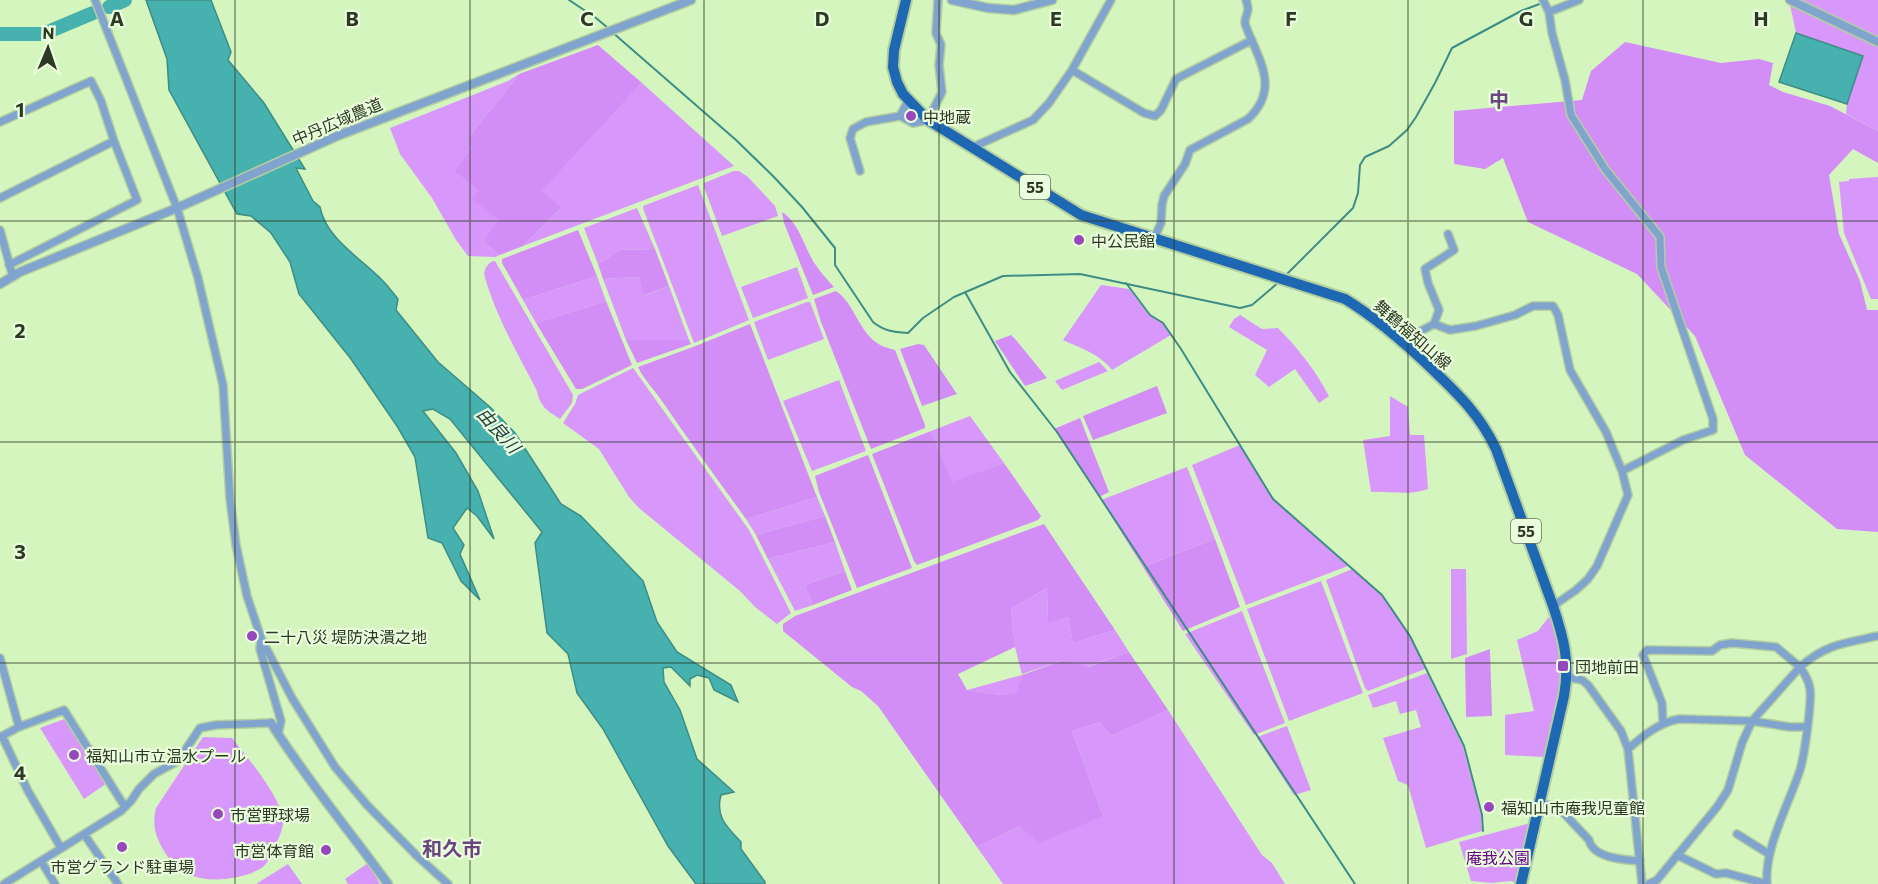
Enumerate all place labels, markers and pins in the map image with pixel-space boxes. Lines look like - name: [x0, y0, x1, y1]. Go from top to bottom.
- place label: 中地蔵: [923, 107, 971, 126]
- marker: 中地蔵: [904, 109, 918, 123]
- place label: 中公民館: [1091, 231, 1155, 250]
- marker: 中公民館: [1072, 233, 1086, 247]
- place label: 二十八災 堤防決潰之地: [264, 627, 427, 646]
- marker: 二十八災 堤防決潰之地: [245, 629, 259, 643]
- place label: 団地前田: [1575, 657, 1639, 676]
- marker: 団地前田: [1556, 659, 1570, 673]
- place label: 福知山市立温水プール: [86, 746, 246, 765]
- marker: 福知山市立温水プール: [67, 748, 81, 762]
- place label: 福知山市庵我児童館: [1501, 798, 1645, 817]
- marker: 福知山市庵我児童館: [1482, 800, 1496, 814]
- place label: 市営野球場: [230, 805, 310, 824]
- marker: 市営野球場: [211, 807, 225, 821]
- marker: 市営グランド駐車場: [115, 840, 129, 854]
- place label: 市営体育館: [234, 841, 314, 860]
- marker: 市営体育館: [319, 843, 333, 857]
- place label: 市営グランド駐車場: [50, 857, 194, 876]

